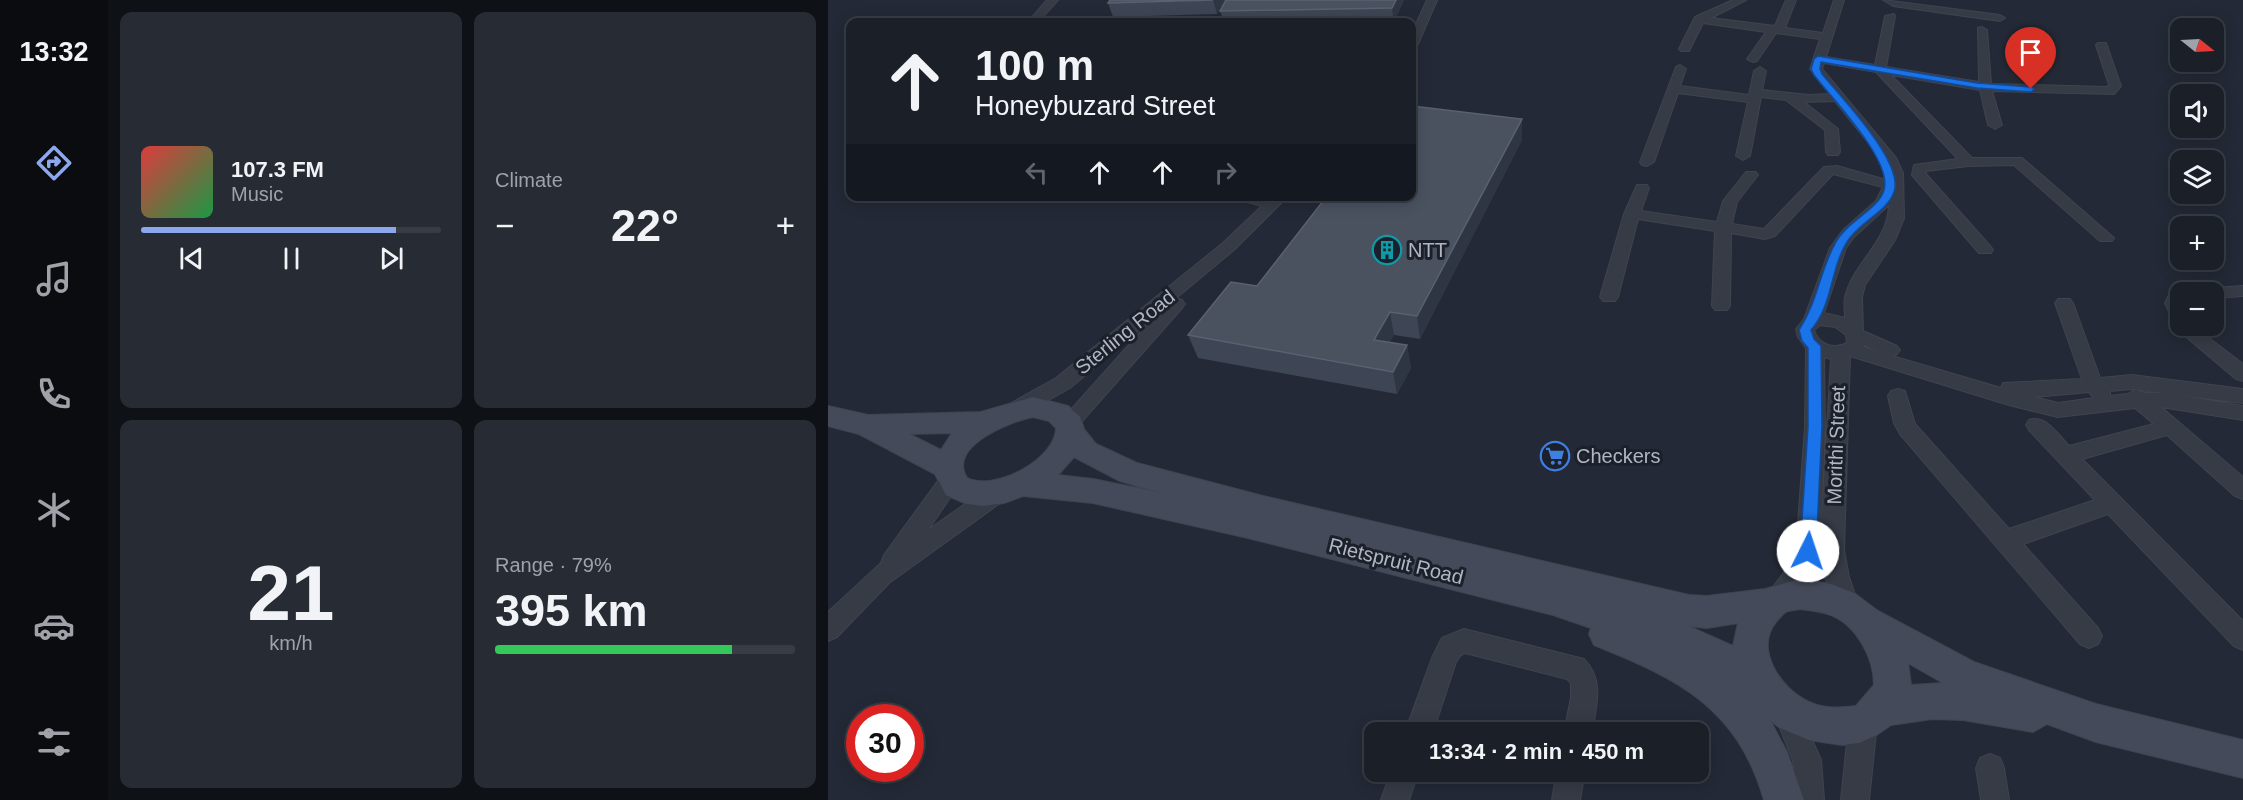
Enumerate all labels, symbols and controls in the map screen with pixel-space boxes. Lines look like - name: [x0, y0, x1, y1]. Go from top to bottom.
- north arrow: [2170, 18, 2224, 72]
- map controls: [2170, 18, 2224, 336]
- pin: [2005, 27, 2056, 89]
- icon: arrive: [2014, 36, 2047, 69]
- text: 13:32: [19, 37, 89, 67]
- icon: ahead: [876, 42, 954, 120]
- text: 100 m: [975, 42, 1094, 89]
- button: sound: [2170, 84, 2224, 138]
- text: Honeybuzard Street: [975, 91, 1215, 121]
- icon: directions: [33, 142, 75, 184]
- button: layers: [2170, 150, 2224, 204]
- icon: left: [1020, 156, 1053, 189]
- icon: ahead: [1083, 156, 1116, 189]
- icon: ahead: [1146, 156, 1179, 189]
- icon: right: [1209, 156, 1242, 189]
- text: 107.3 FM: [231, 157, 324, 182]
- text: Climate: [495, 169, 563, 191]
- text: Music: [231, 183, 283, 205]
- text: 22°: [611, 200, 679, 251]
- text: −: [495, 207, 514, 244]
- text: +: [776, 207, 795, 244]
- button: +: [2170, 216, 2224, 270]
- building icon: NTT: [1371, 234, 1403, 266]
- place label: NTT: [1408, 239, 1447, 261]
- icon: previous: [175, 242, 208, 275]
- icon: pause: [275, 242, 308, 275]
- icon: next: [375, 242, 408, 275]
- icon: music: [33, 258, 75, 300]
- button: −: [2170, 282, 2224, 336]
- street label: Sterling Road: [1071, 285, 1179, 379]
- icon: phone: [33, 373, 75, 415]
- street label: Morithi Street: [1823, 385, 1849, 505]
- supermarket icon: Checkers: [1539, 440, 1571, 472]
- place label: Checkers: [1576, 445, 1660, 467]
- icon: climate: [33, 489, 75, 531]
- position arrow: [1776, 519, 1840, 583]
- street label: Rietspruit Road: [1326, 534, 1466, 588]
- text: 21: [248, 549, 334, 637]
- text: Range · 79%: [495, 554, 612, 576]
- text: 395 km: [495, 585, 648, 636]
- icon: car: [33, 605, 75, 647]
- text: km/h: [269, 632, 313, 654]
- speed limit sign: 30: [846, 704, 924, 782]
- icon: filters: [33, 721, 75, 763]
- text: 13:34 · 2 min · 450 m: [1429, 739, 1644, 764]

